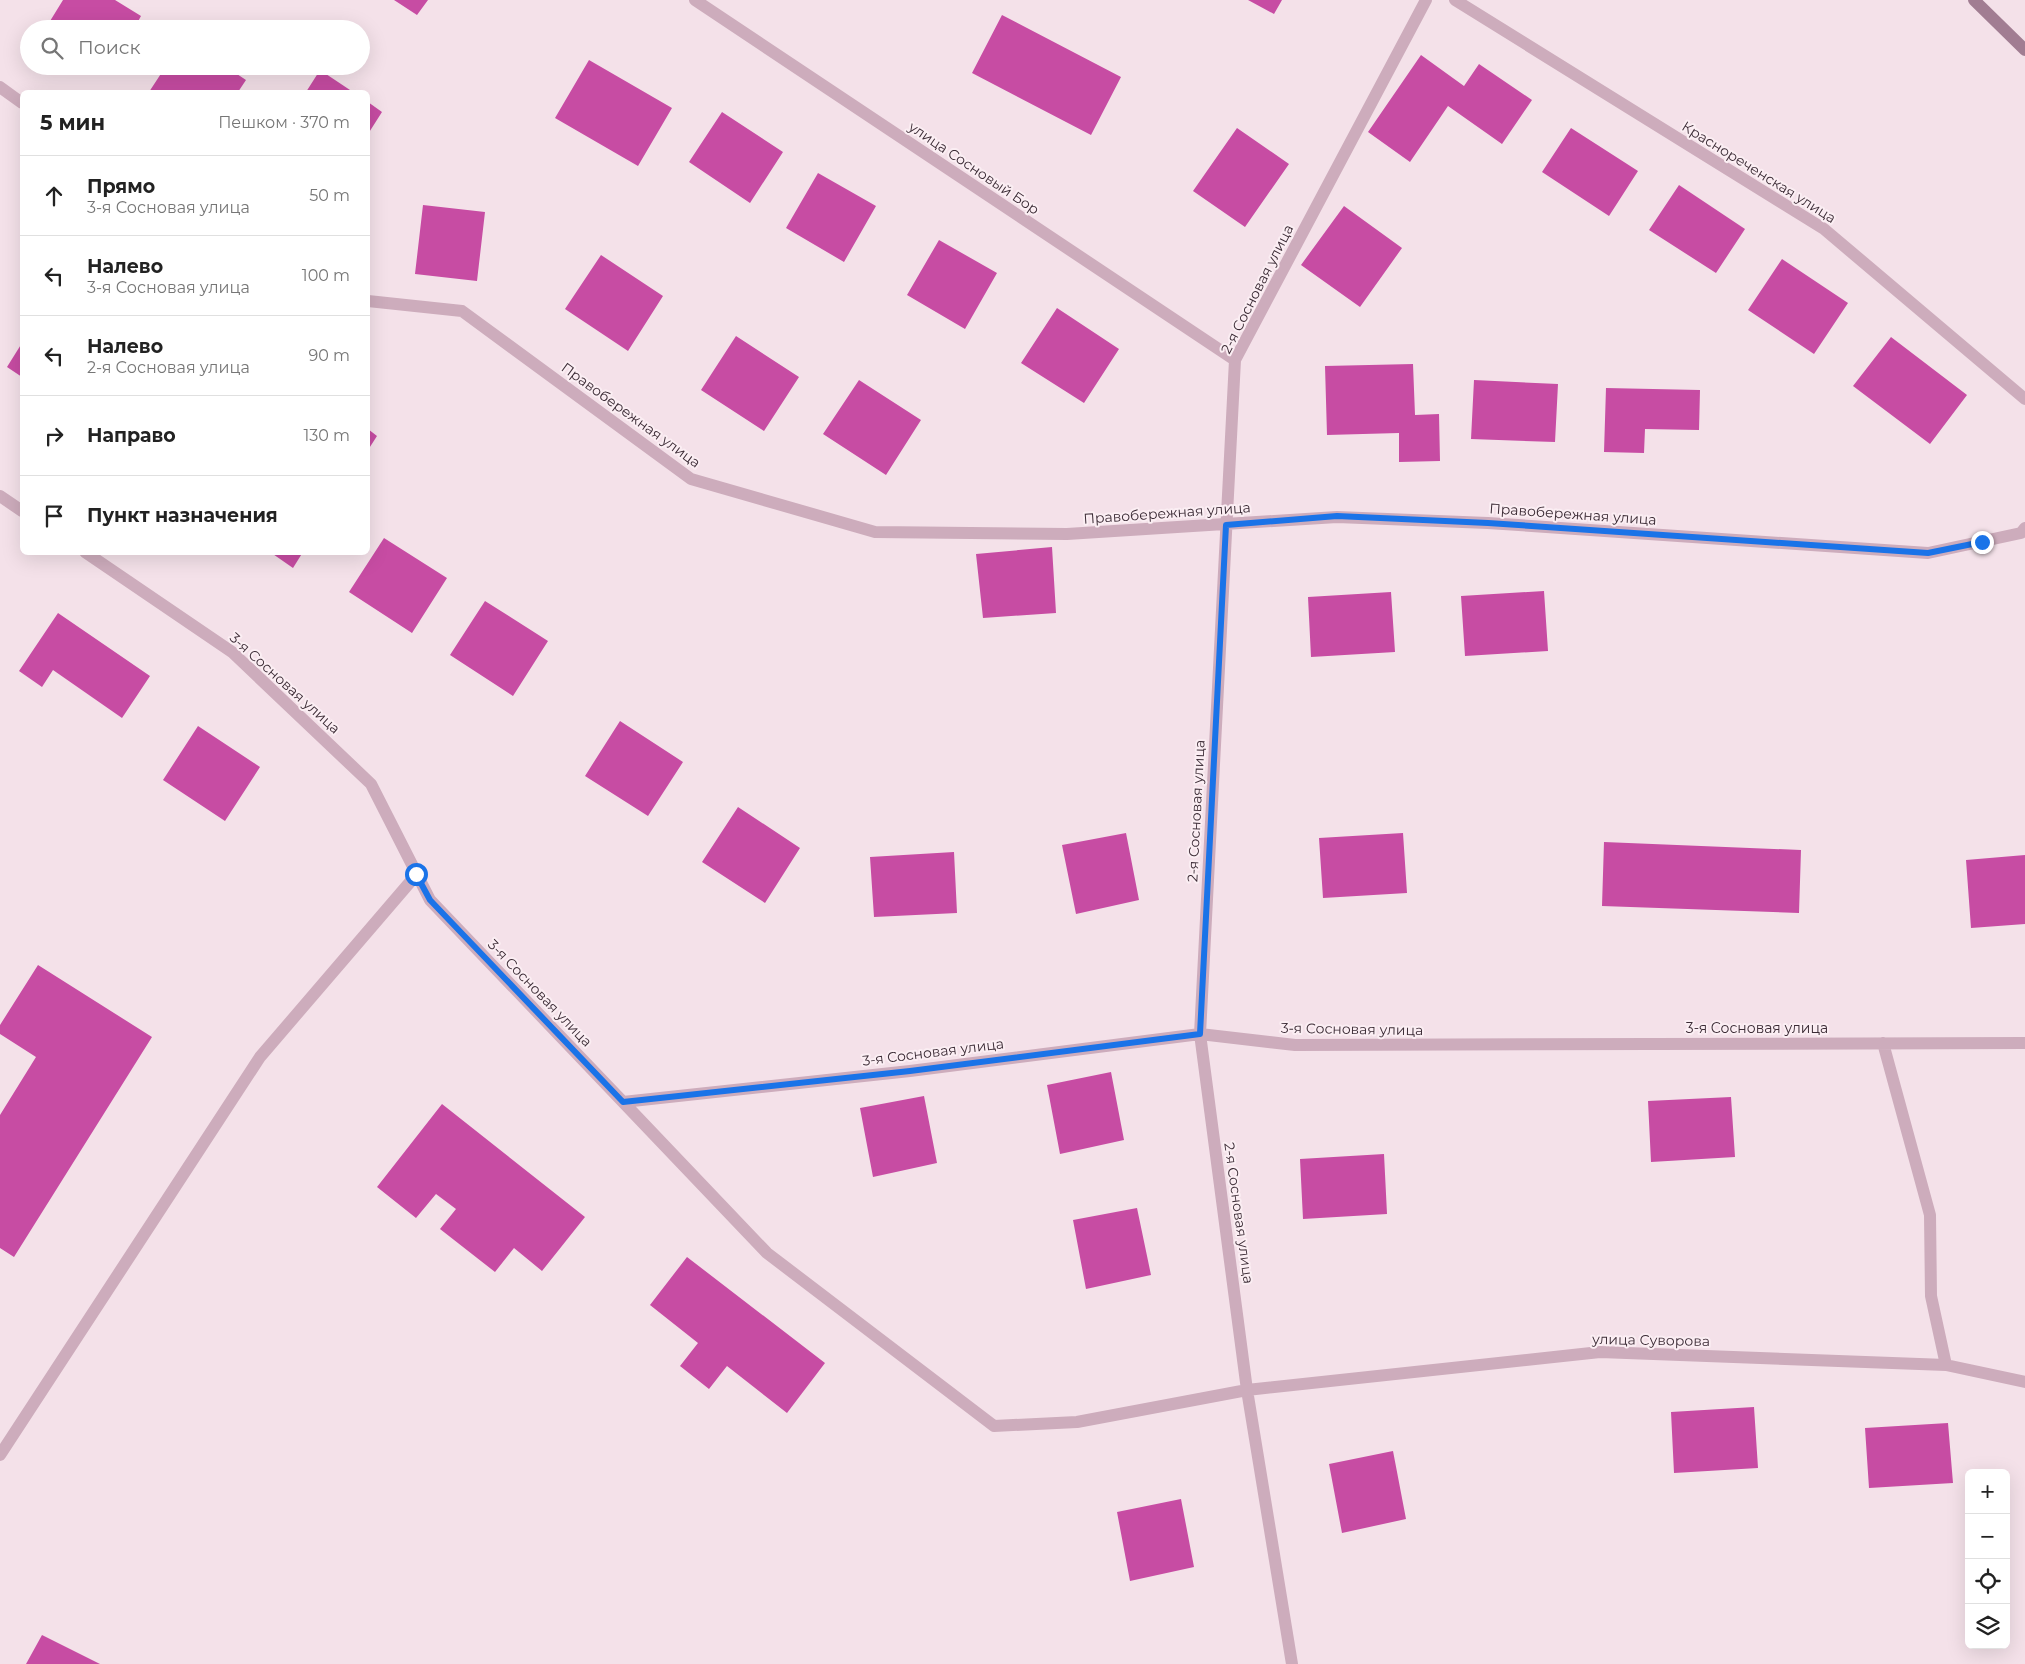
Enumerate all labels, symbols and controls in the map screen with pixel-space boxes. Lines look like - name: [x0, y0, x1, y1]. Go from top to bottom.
- search box: [20, 20, 370, 75]
- icon: search: [38, 34, 66, 62]
- text: Поиск: [78, 36, 141, 59]
- text: 5 мин: [40, 110, 105, 135]
- text: Пешком · 370 m: [218, 113, 350, 132]
- street label: улица Сосновый Бор: [904, 117, 1043, 218]
- street label: Краснореченская улица: [1679, 117, 1839, 227]
- text: Прямо: [87, 175, 155, 198]
- icon: ahead: [40, 182, 68, 210]
- text: 50 m: [309, 186, 350, 205]
- text: 3-я Сосновая улица: [87, 198, 250, 217]
- street label: 2-я Сосновая улица: [1217, 221, 1297, 357]
- text: Налево: [87, 255, 163, 278]
- icon: left: [40, 262, 68, 290]
- text: 100 m: [302, 266, 350, 285]
- text: 3-я Сосновая улица: [87, 278, 250, 297]
- text: Налево: [87, 335, 163, 358]
- icon: left: [40, 342, 68, 370]
- text: 90 m: [308, 346, 350, 365]
- text: 2-я Сосновая улица: [87, 358, 250, 377]
- street label: Правобережная улица: [558, 358, 704, 472]
- icon: right: [40, 422, 68, 450]
- text: Направо: [87, 424, 176, 447]
- text: 130 m: [303, 426, 350, 445]
- street label: Правобережная улица: [1083, 498, 1251, 528]
- street label: Правобережная улица: [1489, 499, 1657, 529]
- icon: arrive: [40, 502, 68, 530]
- text: Пункт назначения: [87, 504, 278, 527]
- route end: [1971, 531, 1994, 554]
- street label: 3-я Сосновая улица: [226, 629, 344, 737]
- street label: 2-я Сосновая улица: [1183, 739, 1209, 883]
- route start: [405, 863, 428, 886]
- street label: 3-я Сосновая улица: [484, 936, 596, 1050]
- street label: 3-я Сосновая улица: [1281, 1019, 1423, 1039]
- street label: 3-я Сосновая улица: [1686, 1019, 1828, 1037]
- street label: 3-я Сосновая улица: [861, 1034, 1005, 1070]
- street label: 2-я Сосновая улица: [1220, 1141, 1258, 1285]
- street label: улица Суворова: [1591, 1330, 1710, 1350]
- map controls: [1965, 1469, 2010, 1649]
- button: +: [1965, 1469, 2010, 1514]
- button: −: [1965, 1514, 2010, 1559]
- button: locate: [1965, 1559, 2010, 1604]
- button: layers: [1965, 1604, 2010, 1649]

